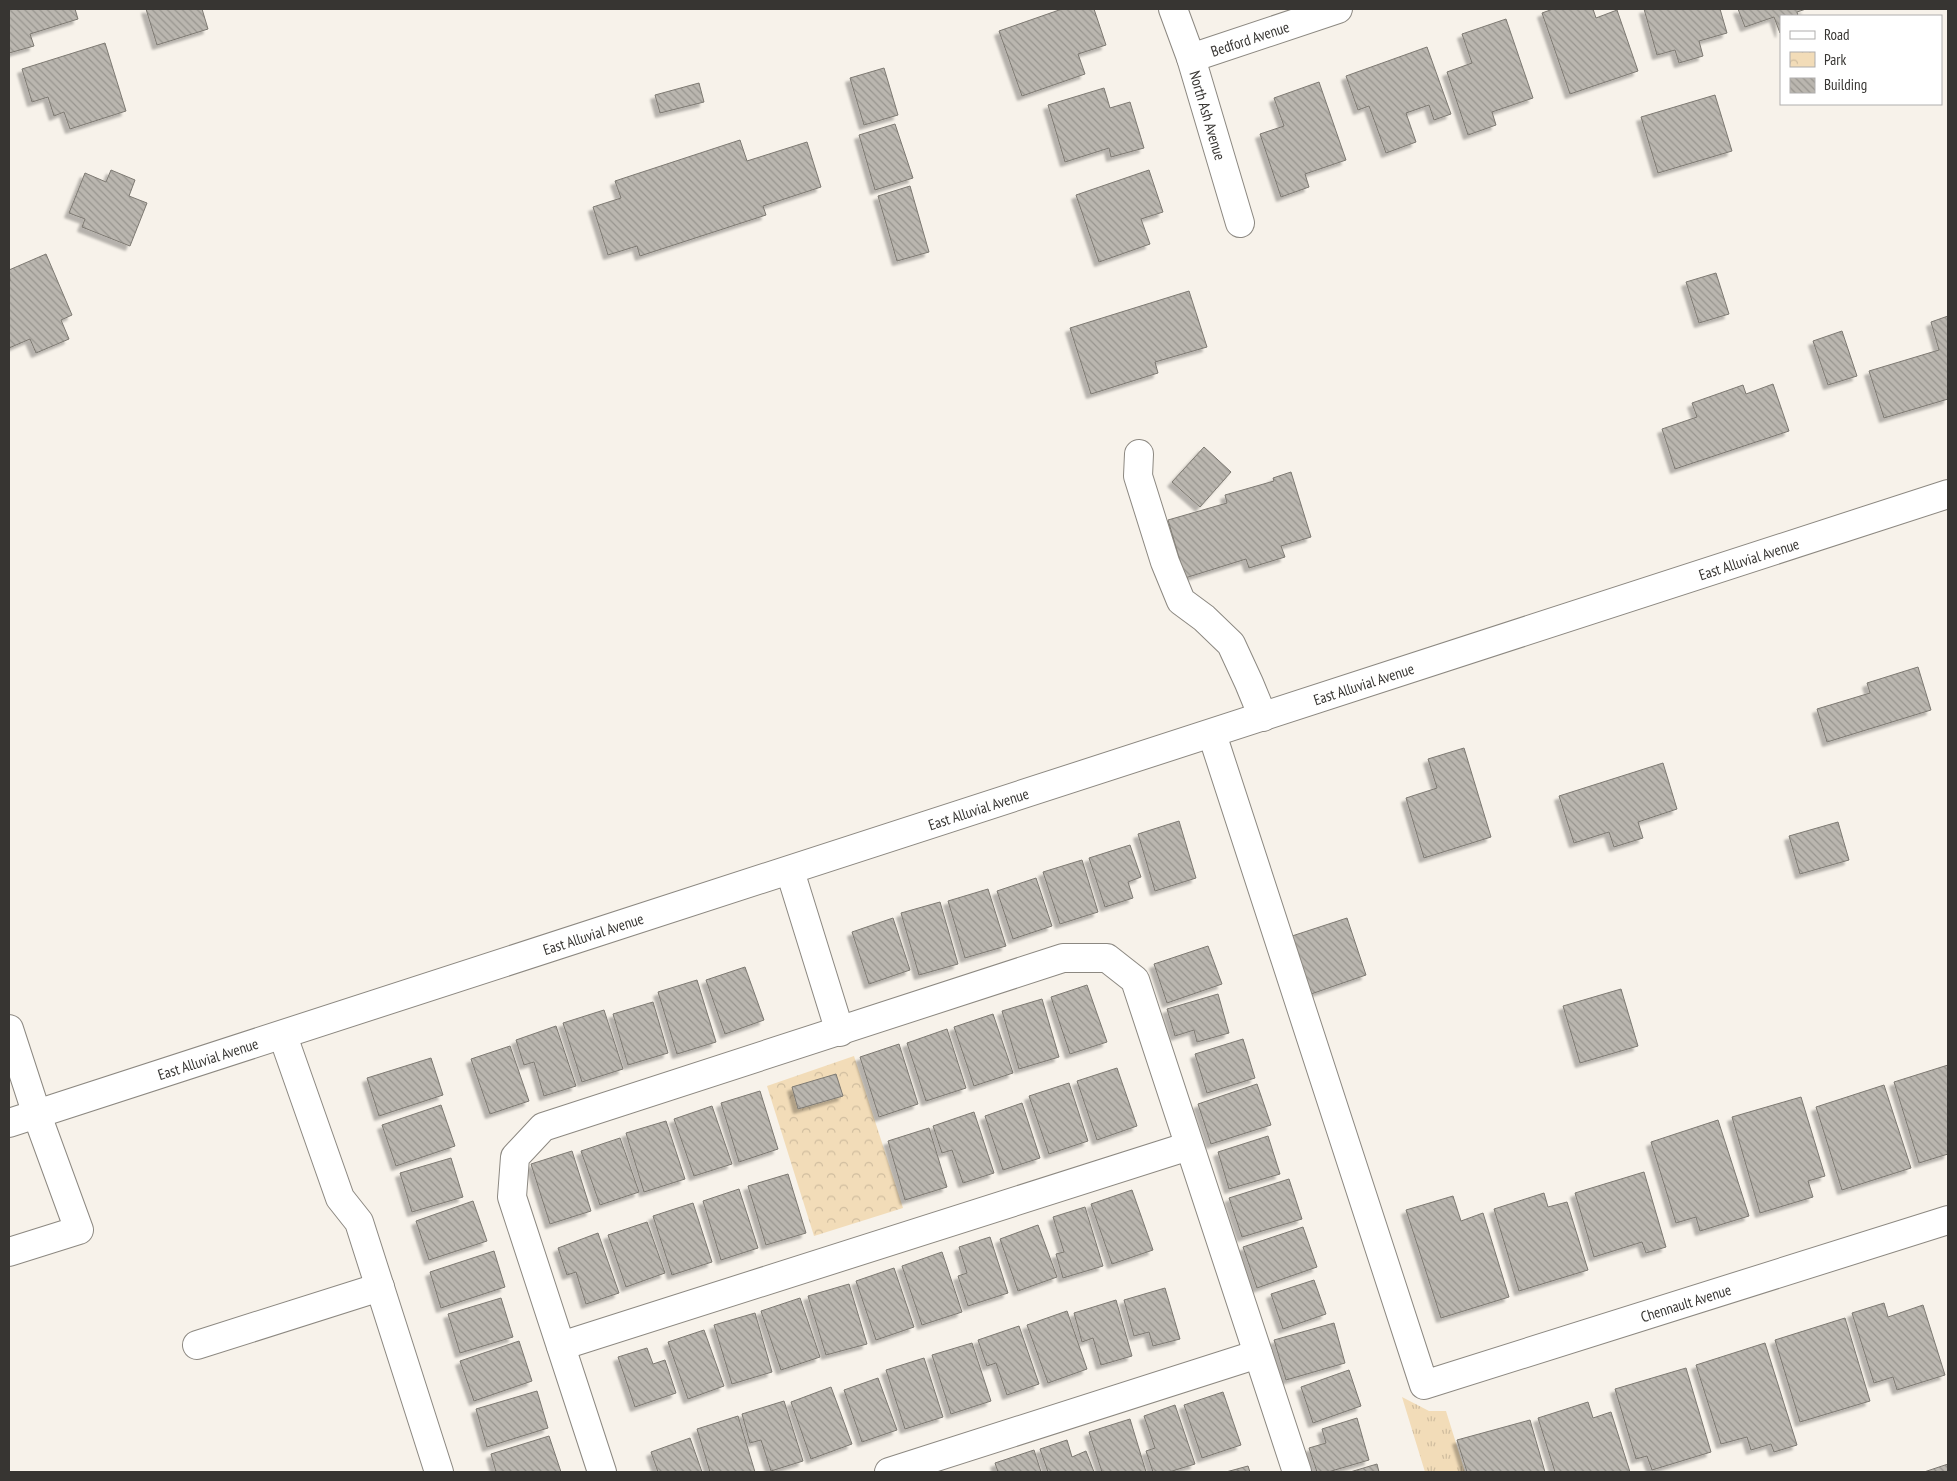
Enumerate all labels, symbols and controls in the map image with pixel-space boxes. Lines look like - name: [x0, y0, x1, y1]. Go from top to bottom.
- legend: [1780, 15, 1942, 105]
- street label: Bedford Avenue: [1208, 17, 1291, 60]
- text: Road: [1824, 25, 1850, 44]
- text: Park: [1824, 50, 1846, 69]
- street label: North Ash Avenue: [1186, 68, 1230, 162]
- text: Building: [1824, 75, 1867, 94]
- street label: East Alluvial Avenue: [1696, 533, 1801, 584]
- street label: East Alluvial Avenue: [1311, 658, 1416, 709]
- street label: East Alluvial Avenue: [926, 783, 1031, 834]
- street label: East Alluvial Avenue: [540, 908, 646, 959]
- street label: East Alluvial Avenue: [155, 1033, 260, 1084]
- street label: Chennault Avenue: [1638, 1279, 1733, 1326]

